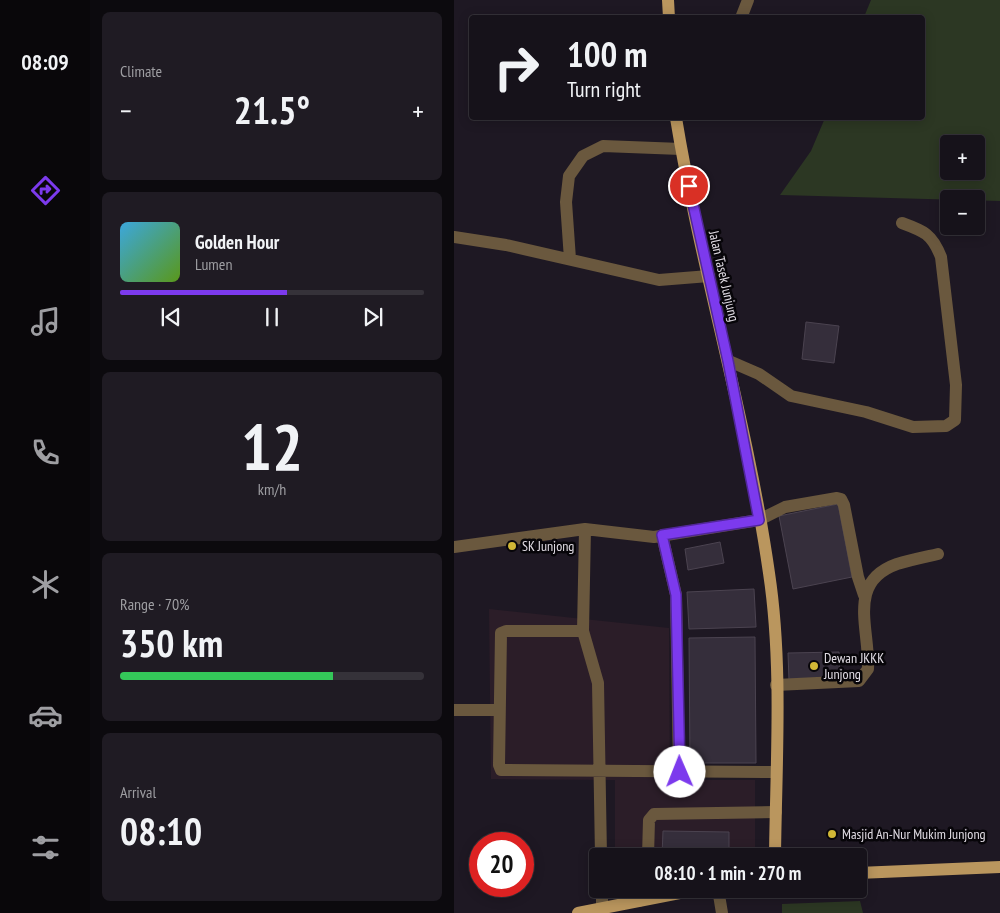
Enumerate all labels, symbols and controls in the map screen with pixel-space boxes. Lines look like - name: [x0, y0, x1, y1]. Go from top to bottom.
- text: 100 m: [567, 31, 648, 77]
- icon: right: [484, 35, 549, 100]
- text: 08:09: [21, 48, 69, 76]
- text: Climate: [120, 61, 162, 81]
- text: Turn right: [567, 75, 641, 103]
- text: 21.5°: [234, 85, 310, 134]
- text: −: [120, 92, 132, 129]
- text: +: [412, 92, 424, 129]
- map controls: [940, 135, 985, 235]
- button: +: [940, 135, 985, 180]
- pin: [668, 165, 710, 207]
- icon: arrive: [675, 172, 703, 200]
- icon: directions: [28, 173, 63, 208]
- button: −: [940, 190, 985, 235]
- street label: Jalan Tasek Junjung: [705, 228, 743, 323]
- text: Golden Hour: [195, 230, 279, 254]
- text: Lumen: [195, 254, 232, 274]
- icon: previous: [157, 303, 185, 331]
- icon: pause: [258, 303, 286, 331]
- icon: next: [359, 303, 387, 331]
- icon: music: [28, 304, 63, 339]
- text: 12: [241, 404, 303, 488]
- icon: phone: [28, 435, 63, 470]
- text: km/h: [258, 479, 286, 499]
- place label: SK Junjong: [522, 537, 574, 555]
- marker: SK Junjong: [506, 540, 518, 552]
- icon: climate: [28, 567, 63, 602]
- text: Range · 70%: [120, 594, 189, 614]
- text: 350 km: [120, 618, 223, 667]
- place label: Dewan JKKK Junjong: [823, 649, 884, 683]
- marker: Dewan JKKK Junjong: [808, 660, 820, 672]
- icon: car: [28, 698, 63, 733]
- position arrow: [653, 745, 705, 797]
- text: Arrival: [120, 782, 156, 802]
- text: 08:10: [120, 806, 202, 855]
- place label: Masjid An-Nur Mukim Junjong: [842, 825, 986, 843]
- marker: Masjid An-Nur Mukim Junjong: [826, 828, 838, 840]
- icon: filters: [28, 830, 63, 865]
- speed limit sign: 20: [469, 832, 534, 897]
- text: 08:10 · 1 min · 270 m: [655, 861, 801, 885]

